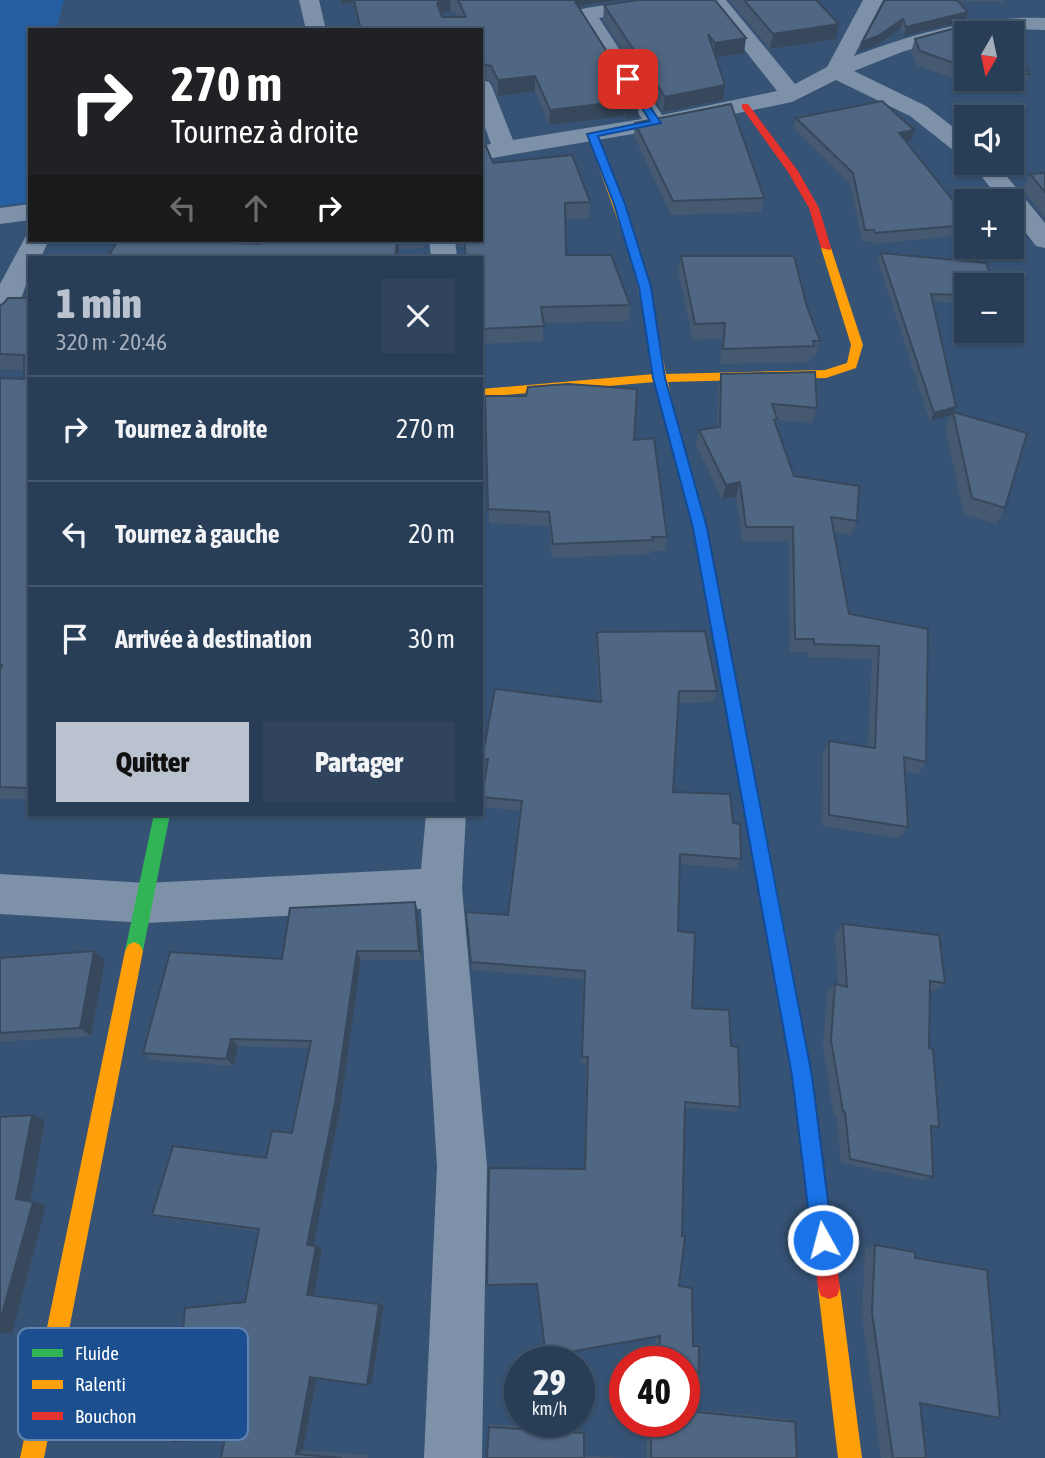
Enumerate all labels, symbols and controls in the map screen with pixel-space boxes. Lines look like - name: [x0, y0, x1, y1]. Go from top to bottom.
- north arrow: [954, 21, 1024, 91]
- map controls: [954, 21, 1024, 343]
- pin: [598, 49, 658, 109]
- text: 270 m: [171, 55, 282, 111]
- icon: right: [56, 56, 147, 147]
- icon: arrive: [609, 60, 647, 98]
- button: sound: [954, 105, 1024, 175]
- text: Tournez à droite: [171, 113, 359, 150]
- icon: left: [164, 189, 202, 227]
- icon: ahead: [237, 189, 275, 227]
- icon: right: [310, 189, 348, 227]
- button: +: [954, 189, 1024, 259]
- button: −: [954, 273, 1024, 343]
- text: 1 min: [56, 279, 142, 327]
- button: close: [381, 279, 455, 353]
- text: 320 m · 20:46: [56, 329, 167, 355]
- icon: right: [56, 410, 94, 448]
- text: Tournez à droite: [115, 414, 268, 444]
- text: 270 m: [396, 414, 455, 444]
- icon: left: [56, 515, 94, 553]
- text: Tournez à gauche: [115, 519, 280, 549]
- text: 20 m: [408, 519, 455, 549]
- icon: arrive: [56, 620, 94, 658]
- text: Arrivée à destination: [115, 624, 312, 654]
- text: 30 m: [408, 624, 455, 654]
- button: Quitter: [56, 722, 249, 802]
- button: Partager: [263, 722, 455, 802]
- position arrow: [786, 1203, 860, 1277]
- legend: [18, 1328, 248, 1440]
- text: Fluide: [75, 1342, 119, 1364]
- speed limit sign: 40: [609, 1346, 700, 1437]
- text: 29: [533, 1362, 566, 1402]
- text: Ralenti: [75, 1373, 126, 1395]
- text: km/h: [532, 1398, 567, 1419]
- text: Bouchon: [75, 1405, 137, 1427]

